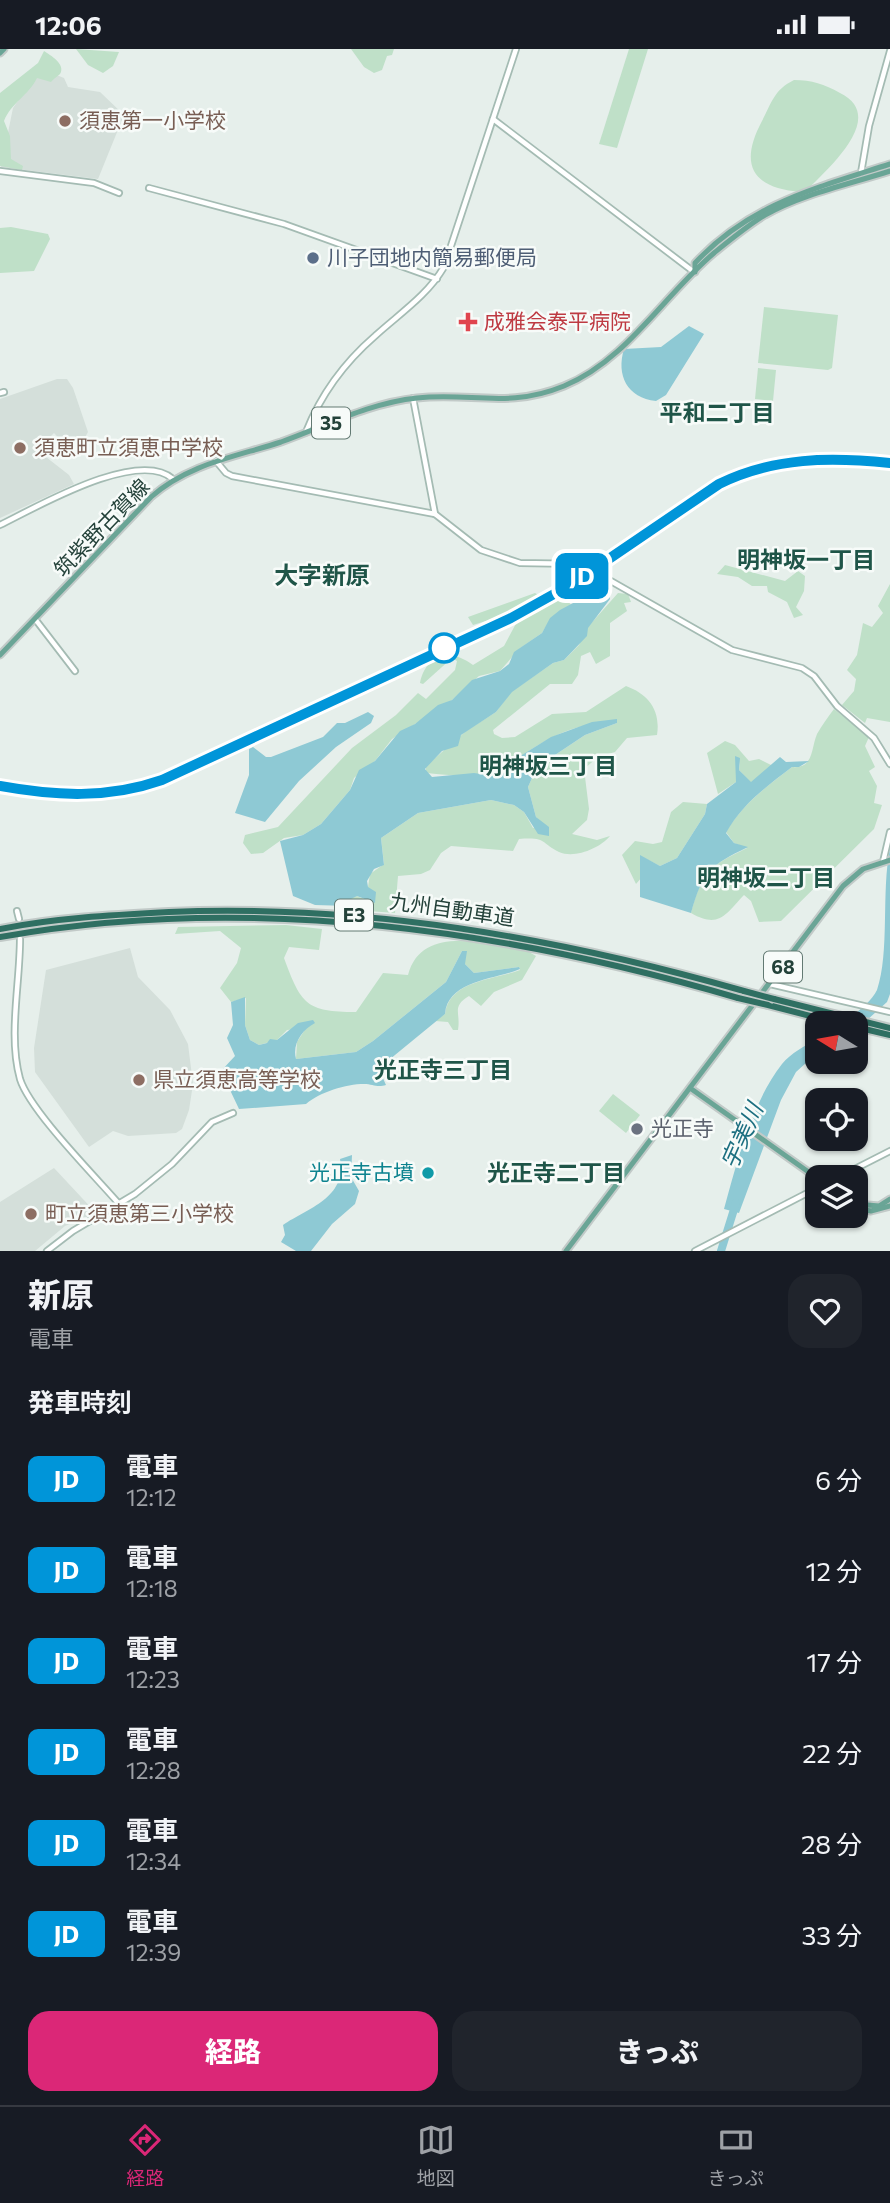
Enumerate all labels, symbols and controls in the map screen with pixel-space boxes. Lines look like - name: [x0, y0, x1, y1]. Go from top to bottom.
- text: 12:06: [35, 9, 102, 40]
- place label: 須恵第一小学校: [79, 107, 226, 132]
- marker: 須恵第一小学校: [57, 113, 73, 129]
- place label: 川子団地内簡易郵便局: [327, 244, 537, 269]
- marker: 川子団地内簡易郵便局: [305, 250, 321, 266]
- place label: 成雅会泰平病院: [484, 308, 631, 333]
- marker: 成雅会泰平病院: [458, 312, 478, 332]
- district label: 平和二丁目: [660, 398, 775, 426]
- road number: 35: [312, 407, 350, 439]
- place label: 須恵町立須恵中学校: [34, 434, 223, 459]
- marker: 須恵町立須恵中学校: [12, 440, 28, 456]
- street label: 筑紫野古賀線: [48, 473, 154, 581]
- district label: 明神坂一丁目: [737, 545, 875, 573]
- line badge: JD: [550, 553, 614, 599]
- district label: 大字新原: [274, 560, 370, 589]
- text: JD: [569, 561, 595, 590]
- unlabelled marker: [429, 633, 459, 663]
- district label: 明神坂三丁目: [479, 751, 617, 779]
- district label: 明神坂二丁目: [697, 863, 835, 891]
- street label: 九州自動車道: [388, 887, 516, 930]
- road number: E3: [335, 899, 373, 930]
- road number: 68: [764, 951, 802, 983]
- north arrow: [805, 1011, 868, 1075]
- map controls: [805, 1011, 868, 1228]
- district label: 光正寺三丁目: [374, 1055, 512, 1083]
- place label: 県立須恵高等学校: [153, 1066, 321, 1091]
- marker: 県立須恵高等学校: [131, 1072, 147, 1088]
- button: locate: [805, 1088, 868, 1151]
- water label: 宇美川: [714, 1096, 769, 1173]
- place label: 光正寺: [651, 1115, 714, 1140]
- marker: 光正寺: [629, 1121, 645, 1137]
- district label: 光正寺二丁目: [487, 1158, 625, 1186]
- place label: 光正寺古墳: [309, 1159, 414, 1184]
- marker: 光正寺古墳: [420, 1165, 436, 1181]
- button: layers: [805, 1165, 868, 1228]
- place label: 町立須恵第三小学校: [45, 1200, 234, 1225]
- marker: 町立須恵第三小学校: [23, 1206, 39, 1222]
- text: 新原: [28, 1273, 94, 1314]
- button: heart: [788, 1274, 862, 1348]
- text: 電車: [28, 1324, 74, 1352]
- text: 発車時刻: [28, 1386, 132, 1417]
- text: 電車: [126, 1450, 178, 1481]
- text: JD: [54, 1464, 79, 1493]
- text: 6 分: [815, 1464, 862, 1495]
- text: 12:12: [126, 1483, 177, 1511]
- text: 電車: [126, 1541, 178, 1572]
- text: JD: [54, 1555, 79, 1584]
- text: 12 分: [805, 1555, 862, 1586]
- text: 12:18: [126, 1574, 178, 1602]
- text: 電車: [126, 1632, 178, 1663]
- text: JD: [54, 1646, 79, 1675]
- text: 17 分: [806, 1646, 862, 1677]
- text: 12:23: [126, 1665, 180, 1693]
- text: 電車: [126, 1723, 178, 1754]
- text: JD: [54, 1737, 79, 1766]
- text: 22 分: [802, 1737, 862, 1768]
- text: 12:28: [126, 1756, 181, 1784]
- text: 電車: [126, 1814, 178, 1845]
- text: JD: [54, 1828, 79, 1857]
- text: 28 分: [801, 1828, 862, 1859]
- text: 12:34: [126, 1847, 181, 1875]
- text: 電車: [126, 1905, 178, 1936]
- text: JD: [54, 1919, 79, 1948]
- text: 33 分: [801, 1919, 862, 1950]
- text: 12:39: [126, 1938, 181, 1966]
- button: 経路: [28, 2011, 438, 2091]
- button: きっぷ: [452, 2011, 862, 2091]
- tab: 経路: [126, 2121, 164, 2190]
- tab: 地図: [417, 2121, 455, 2190]
- tab: きっぷ: [707, 2121, 764, 2190]

